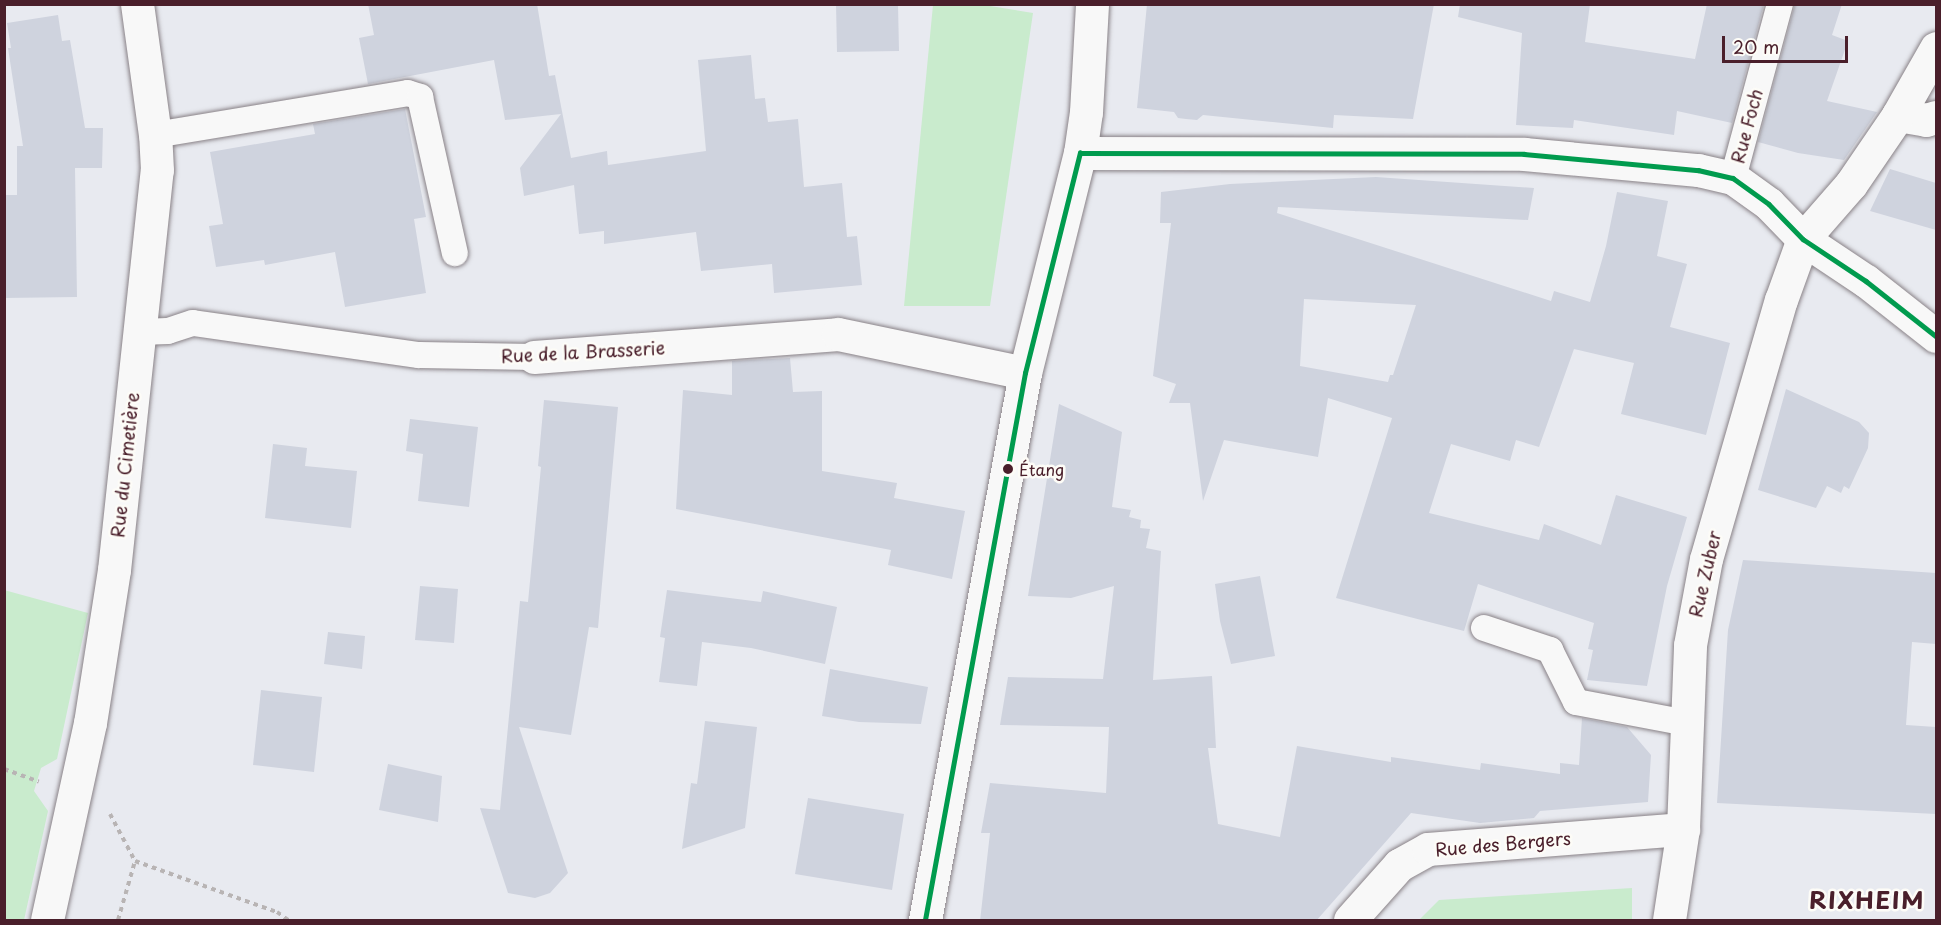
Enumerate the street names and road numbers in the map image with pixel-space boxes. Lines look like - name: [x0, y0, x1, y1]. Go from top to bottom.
- street label: Rue Foch: [1726, 85, 1768, 167]
- street label: Rue de la Brasserie: [499, 337, 667, 367]
- street label: Rue du Cimetière: [106, 390, 144, 540]
- street label: Rue Zuber: [1684, 528, 1726, 620]
- street label: Rue des Bergers: [1433, 827, 1573, 861]

